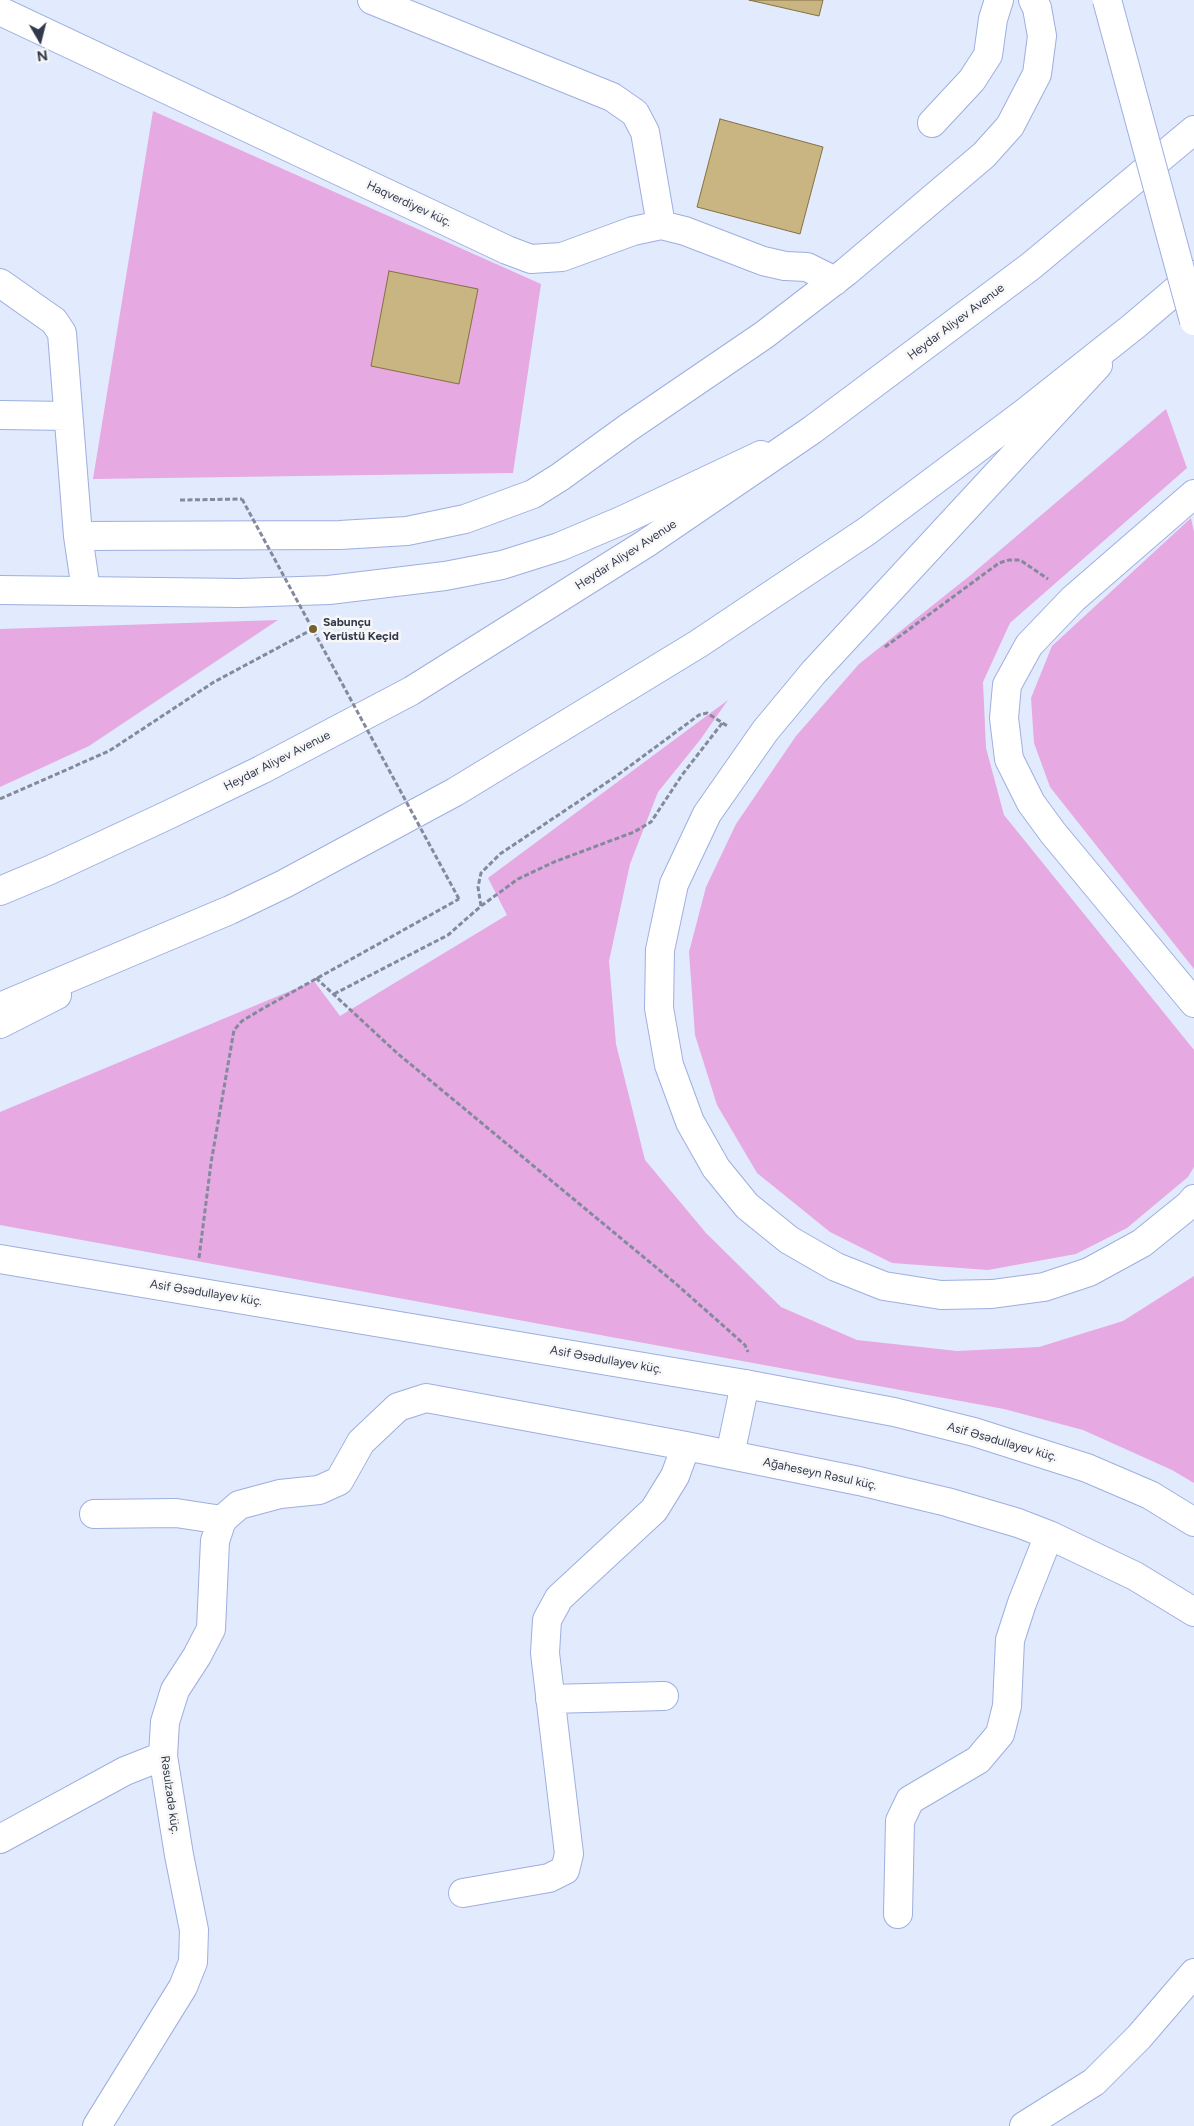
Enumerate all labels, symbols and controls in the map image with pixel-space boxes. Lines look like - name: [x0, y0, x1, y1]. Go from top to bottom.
- north arrow: [15, 15, 65, 65]
- text: N: [36, 46, 49, 65]
- street label: Haqverdiyev küç.: [364, 178, 454, 230]
- street label: Heydar Aliyev Avenue: [905, 281, 1007, 363]
- street label: Heydar Aliyev Avenue: [573, 517, 679, 593]
- place label: Sabunçu Yerüstü Keçid: [323, 615, 399, 643]
- marker: Sabunçu Yerüstü Keçid: [307, 623, 319, 635]
- street label: Heydar Aliyev Avenue: [221, 728, 333, 794]
- street label: Asif Əsədullayev küç.: [149, 1277, 263, 1309]
- street label: Asif Əsədullayev küç.: [549, 1343, 663, 1377]
- street label: Asif Əsədullayev küç.: [945, 1419, 1059, 1465]
- street label: Ağaheseyn Rəsul küç.: [762, 1455, 878, 1493]
- street label: Rəsulzadə küç.: [157, 1755, 183, 1835]

